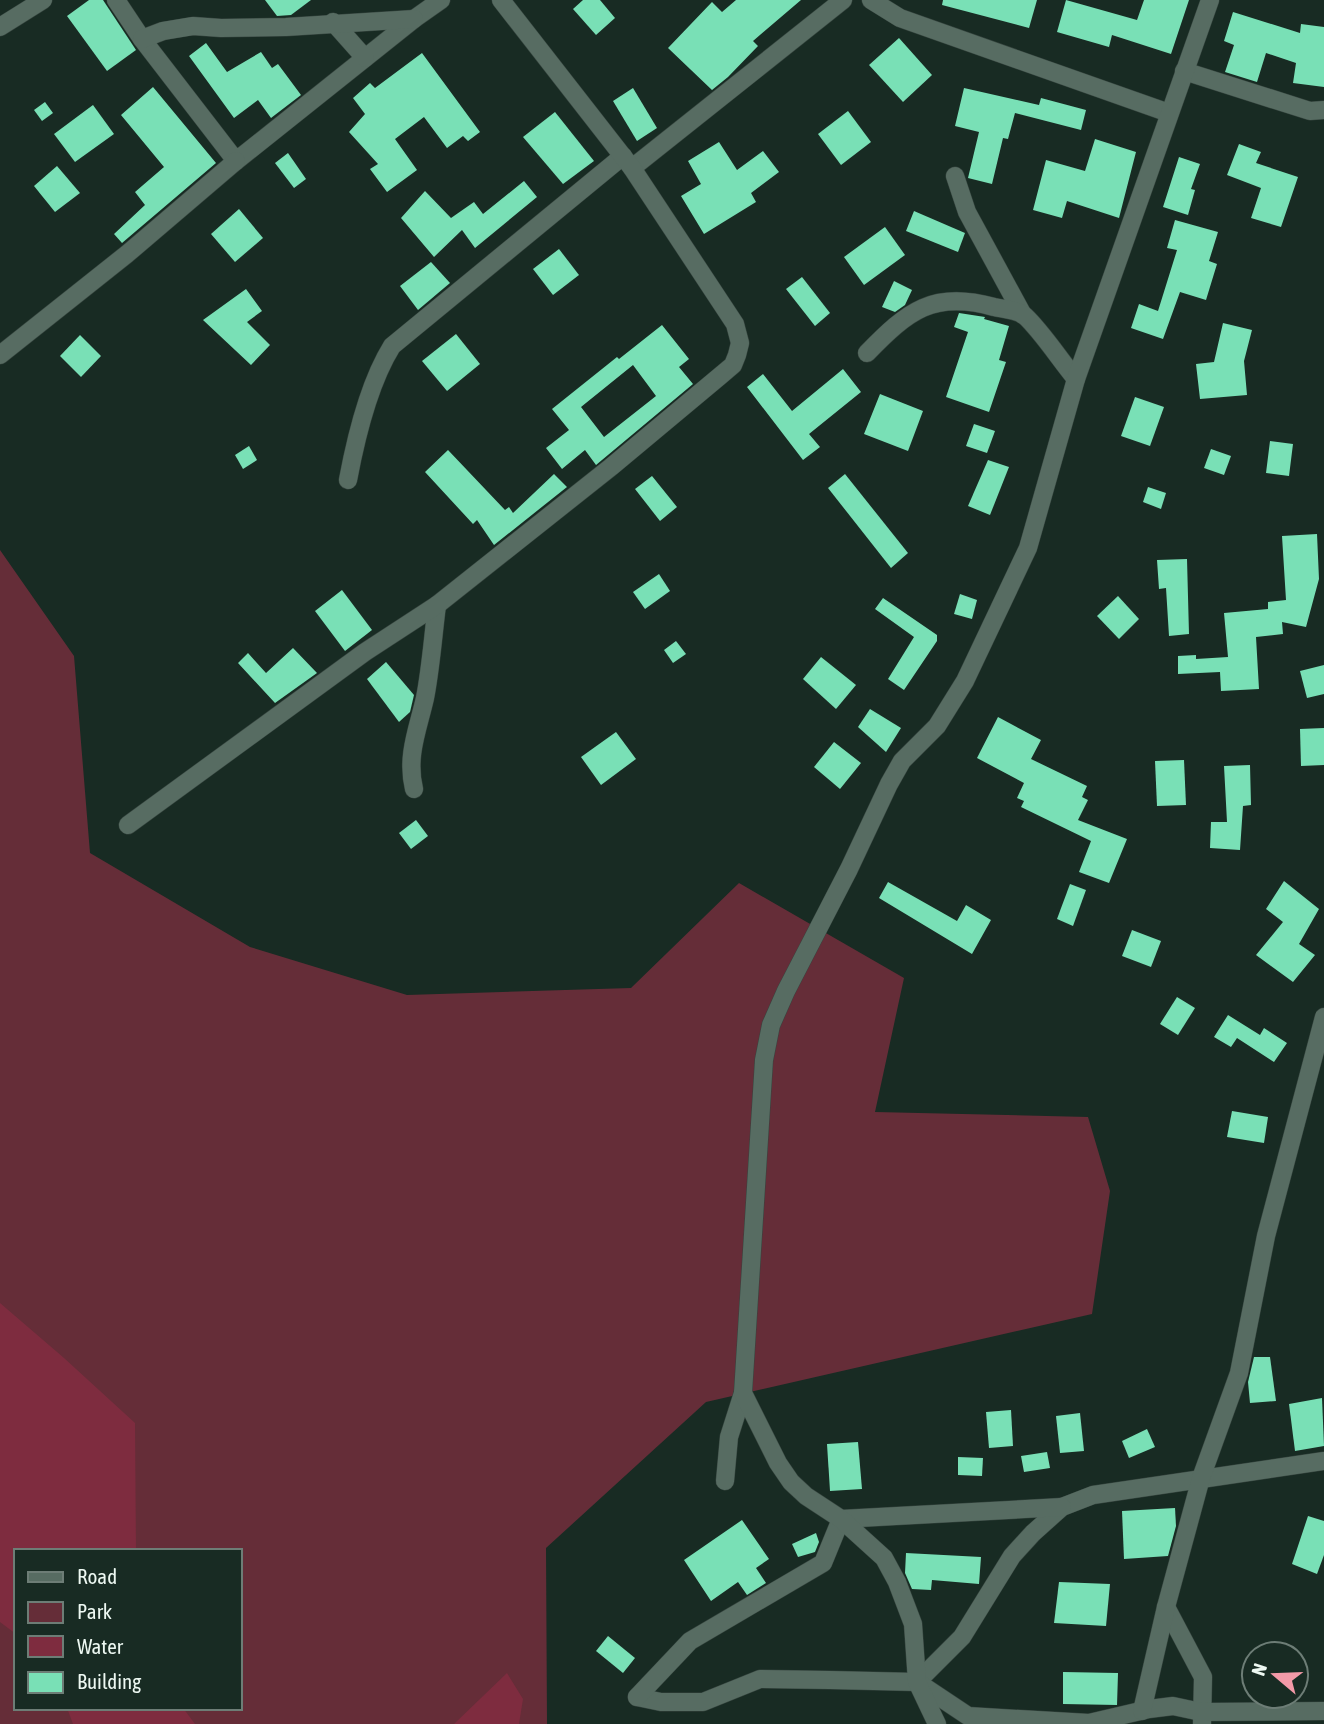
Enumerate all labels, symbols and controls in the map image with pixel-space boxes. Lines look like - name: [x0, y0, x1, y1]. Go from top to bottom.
- legend: [14, 1549, 242, 1710]
- text: Road: [77, 1564, 117, 1588]
- text: Park: [77, 1599, 112, 1623]
- text: Water: [77, 1634, 124, 1658]
- north arrow: [1240, 1640, 1310, 1710]
- text: N: [1247, 1661, 1271, 1678]
- text: Building: [77, 1669, 141, 1693]

